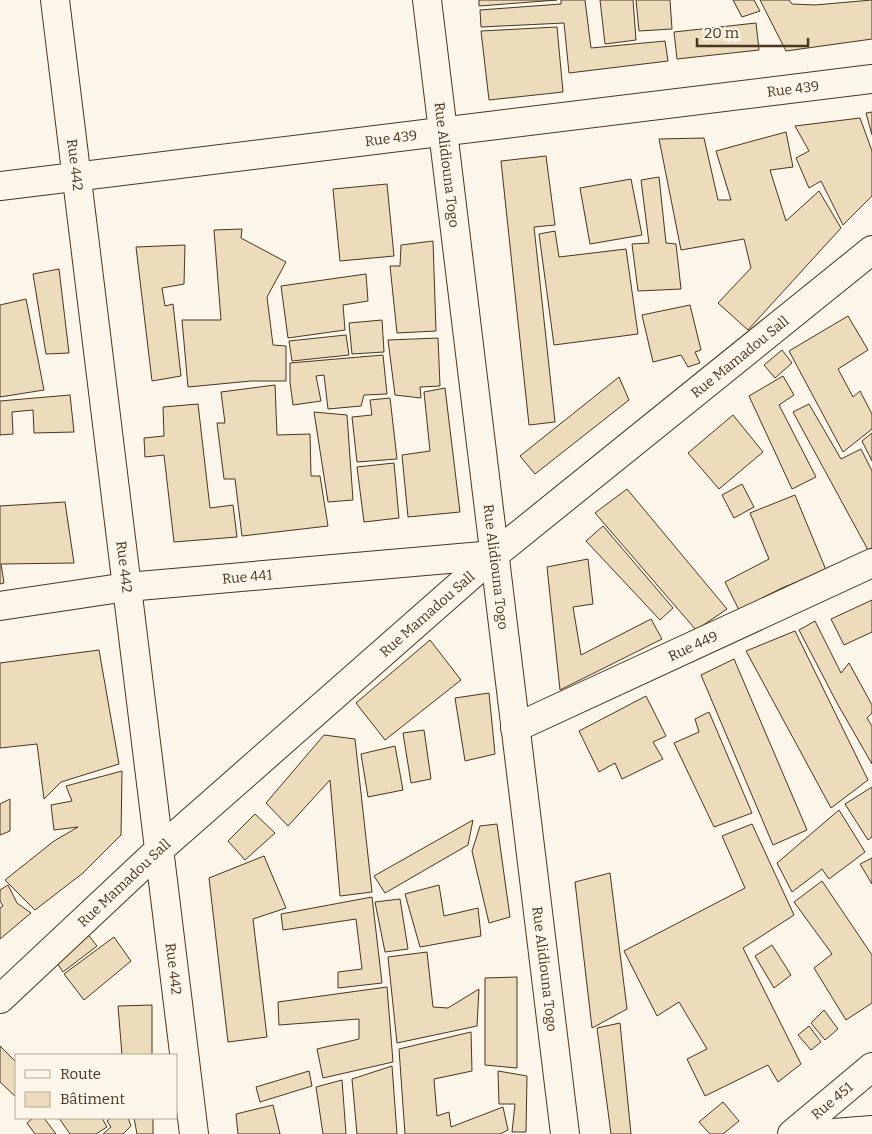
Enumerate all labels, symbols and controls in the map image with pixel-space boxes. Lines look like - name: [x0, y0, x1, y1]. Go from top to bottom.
- scale bar: [697, 15, 808, 47]
- text: 20 m: [704, 24, 740, 42]
- street label: Rue 439: [766, 78, 820, 101]
- street label: Rue Alidiouna Togo: [431, 101, 463, 228]
- street label: Rue 439: [364, 127, 418, 150]
- street label: Rue 442: [63, 138, 86, 192]
- street label: Rue Mamadou Sall: [688, 313, 792, 402]
- street label: Rue Alidiouna Togo: [479, 503, 512, 630]
- street label: Rue 442: [112, 540, 136, 594]
- street label: Rue 441: [221, 566, 273, 588]
- street label: Rue Mamadou Sall: [376, 568, 478, 661]
- street label: Rue 449: [666, 627, 721, 665]
- street label: Rue Mamadou Sall: [74, 836, 174, 931]
- street label: Rue Alidiouna Togo: [528, 905, 560, 1032]
- street label: Rue 442: [162, 942, 185, 996]
- legend: [15, 1054, 178, 1119]
- text: Route: [60, 1065, 101, 1083]
- street label: Rue 451: [808, 1078, 857, 1123]
- text: Bâtiment: [60, 1090, 125, 1108]

